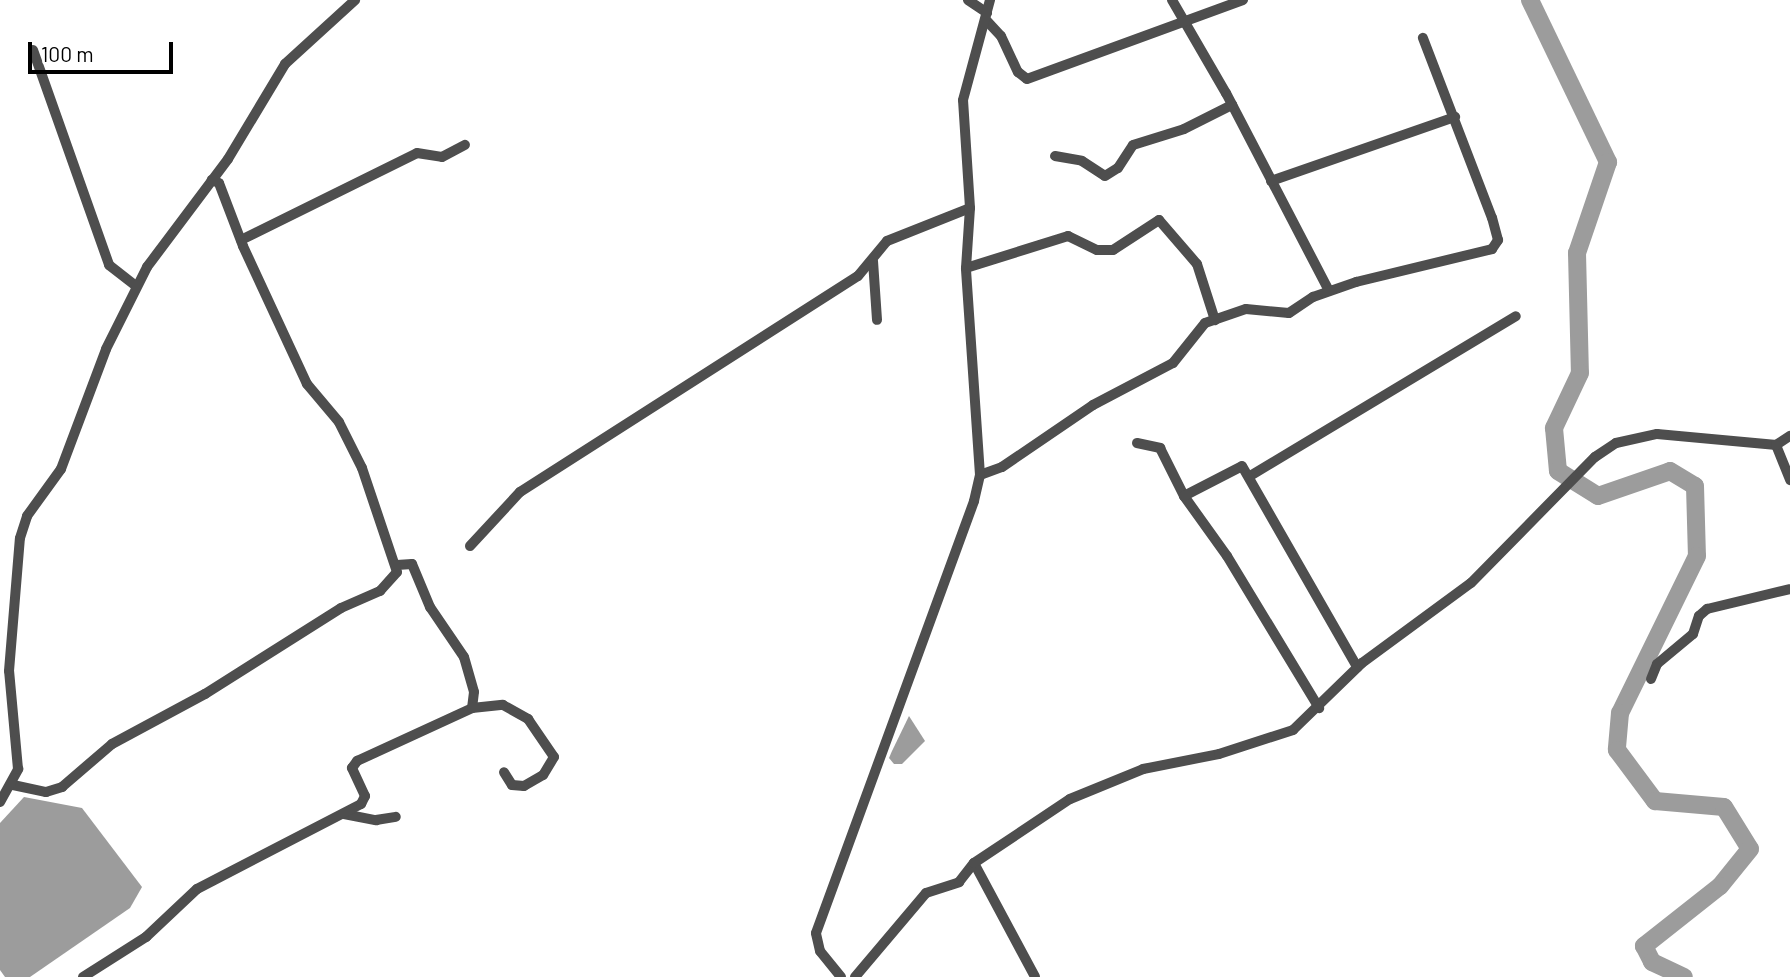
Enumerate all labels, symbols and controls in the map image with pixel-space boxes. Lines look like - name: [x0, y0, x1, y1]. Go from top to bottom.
- scale bar: [32, 28, 177, 72]
- text: 100 m: [41, 41, 94, 66]

